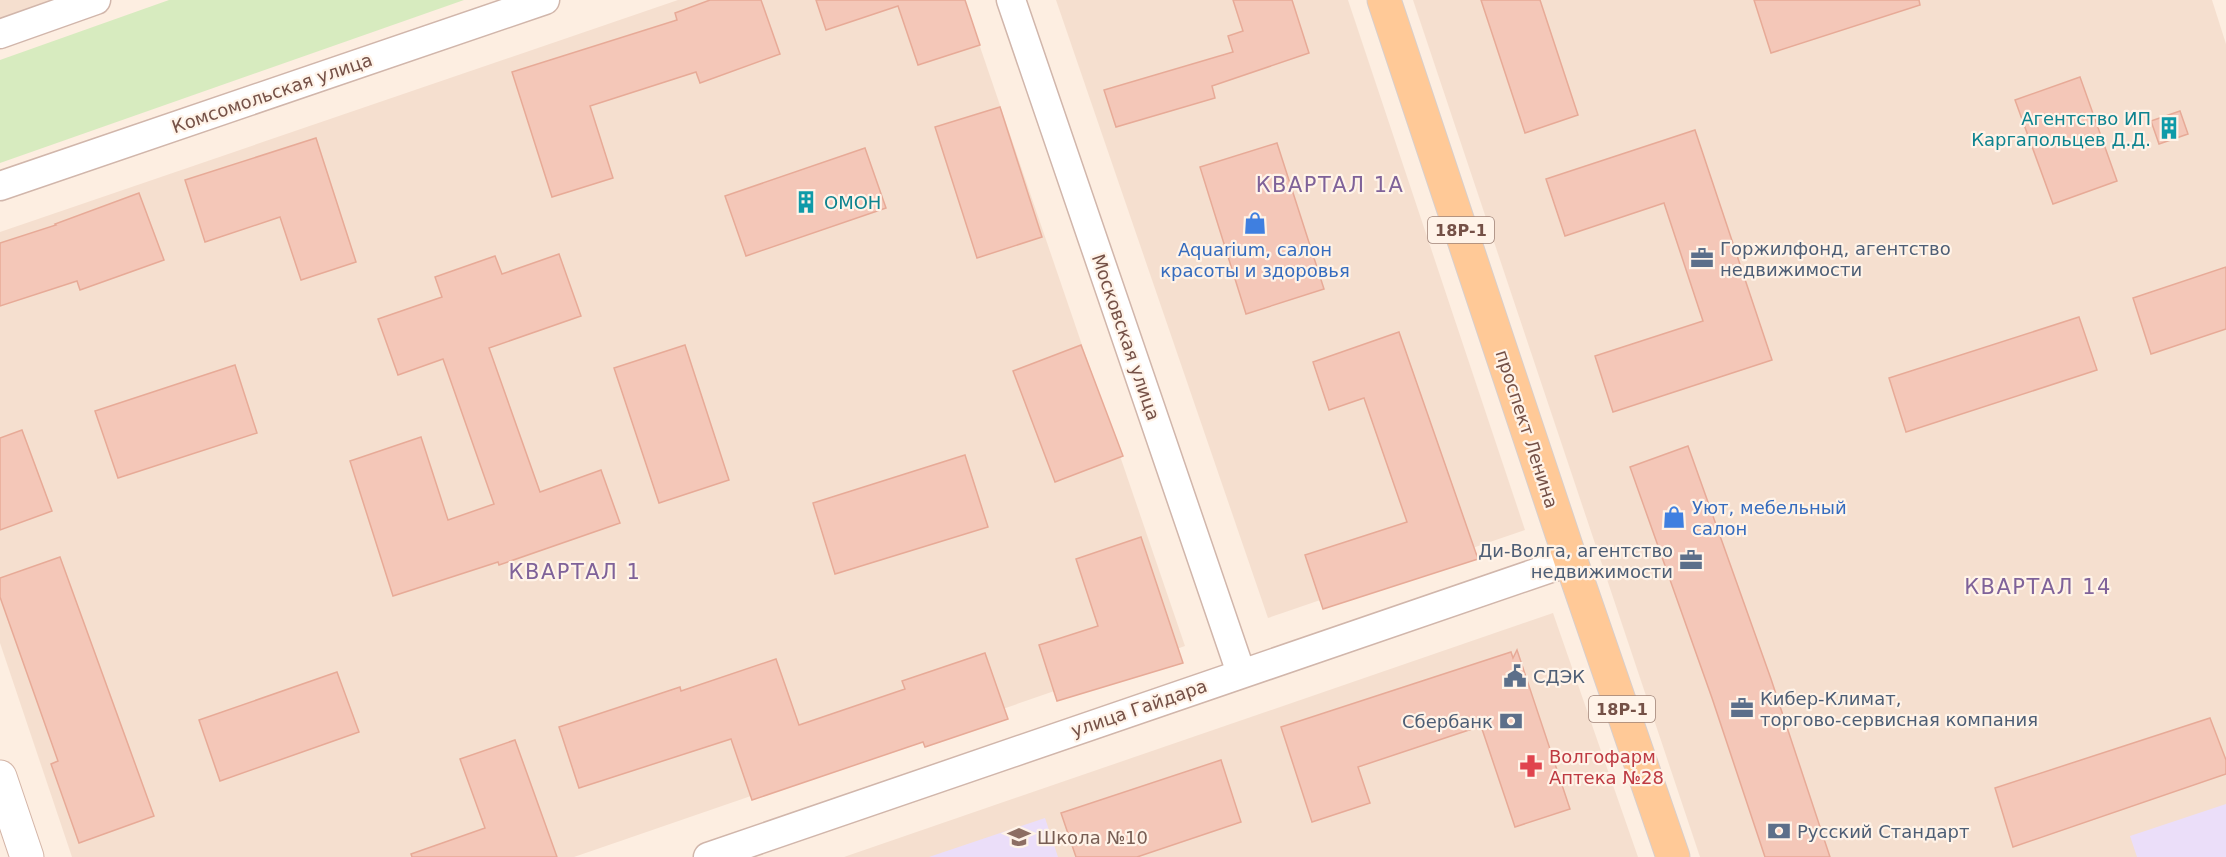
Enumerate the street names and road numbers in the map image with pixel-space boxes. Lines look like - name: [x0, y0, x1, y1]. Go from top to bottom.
- street label: Комсомольская улица: [169, 49, 375, 137]
- road number: 18Р-1: [1428, 217, 1494, 243]
- street label: Московская улица: [1088, 251, 1164, 423]
- street label: проспект Ленина: [1492, 347, 1562, 511]
- street label: улица Гайдара: [1068, 675, 1210, 741]
- road number: 18Р-1: [1589, 696, 1655, 722]

